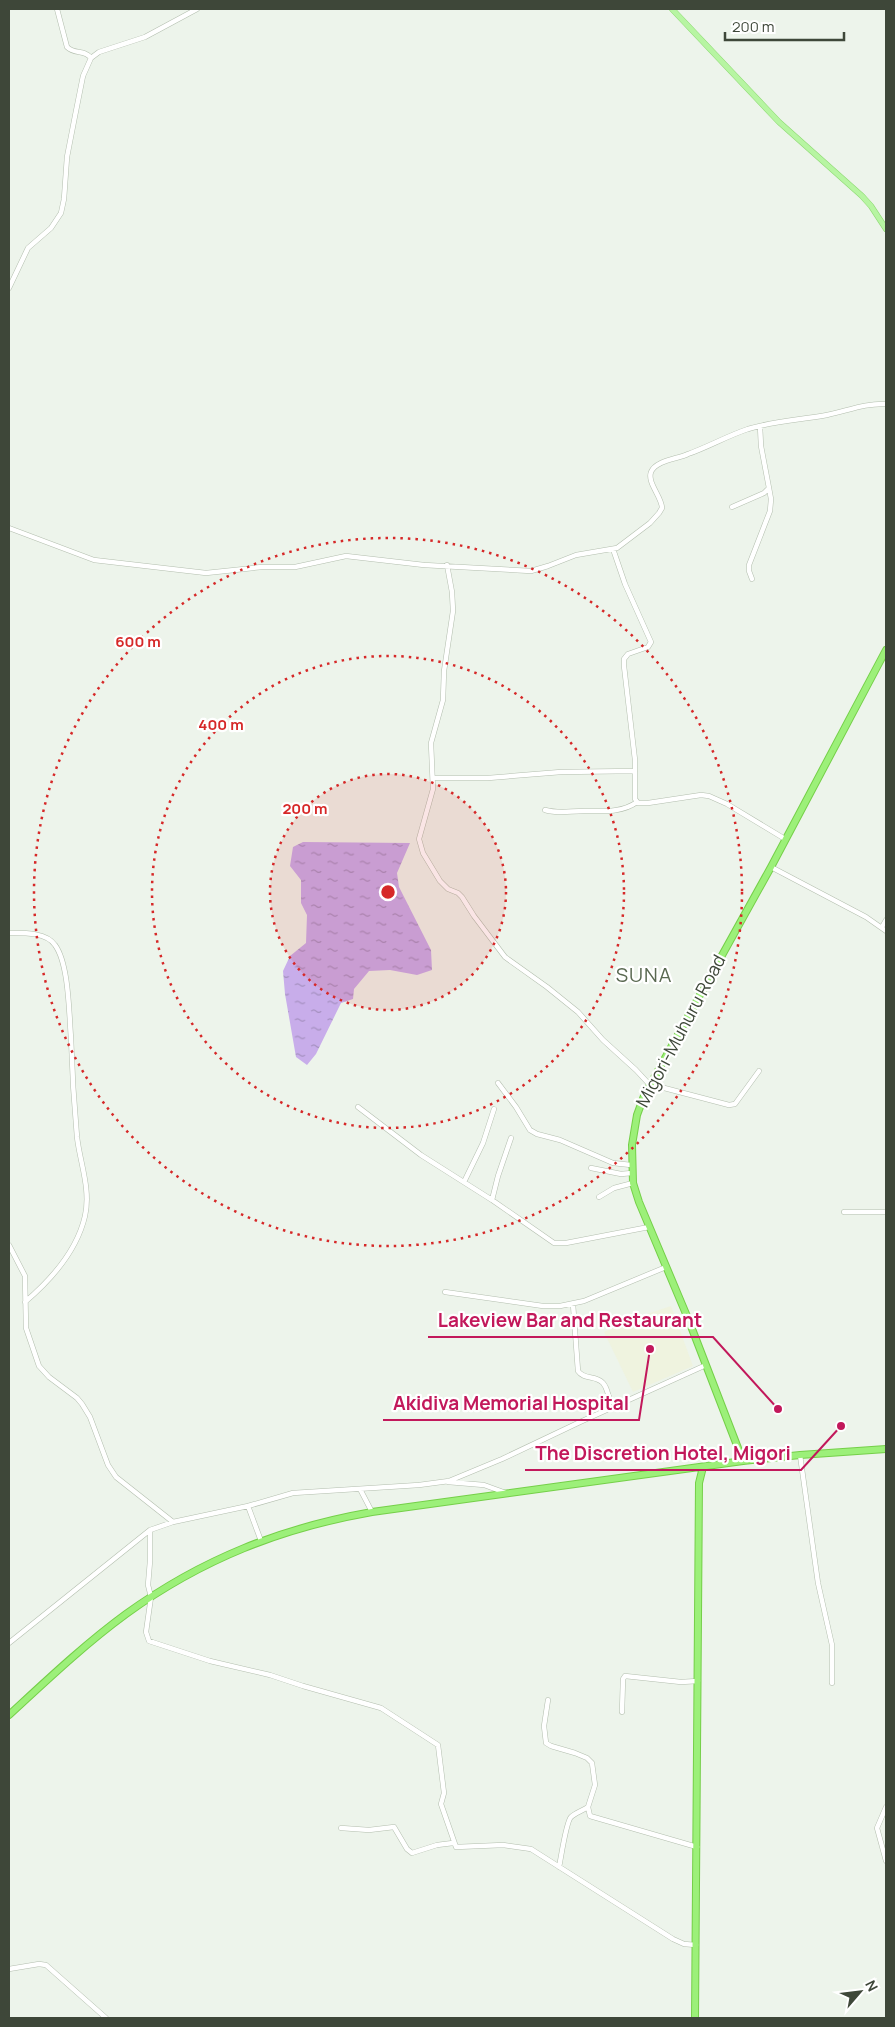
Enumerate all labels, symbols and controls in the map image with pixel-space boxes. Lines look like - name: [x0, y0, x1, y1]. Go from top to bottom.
- scale bar: [725, 10, 844, 42]
- text: 200 m: [732, 16, 775, 37]
- text: 600 m: [115, 631, 161, 652]
- text: 400 m: [198, 714, 244, 735]
- text: 200 m: [282, 798, 328, 819]
- centre of rings: [379, 883, 397, 901]
- street label: Migori-Muhuru Road: [630, 950, 731, 1111]
- district label: SUNA: [616, 961, 672, 988]
- callout: Lakeview Bar and Restaurant: [428, 1303, 713, 1337]
- text: Lakeview Bar and Restaurant: [438, 1307, 702, 1333]
- callout: Akidiva Memorial Hospital: [383, 1386, 639, 1420]
- text: Akidiva Memorial Hospital: [393, 1390, 629, 1416]
- callout: The Discretion Hotel, Migori: [525, 1436, 801, 1470]
- text: The Discretion Hotel, Migori: [535, 1440, 791, 1466]
- north arrow: [835, 1967, 885, 2017]
- text: N: [861, 1977, 883, 1995]

